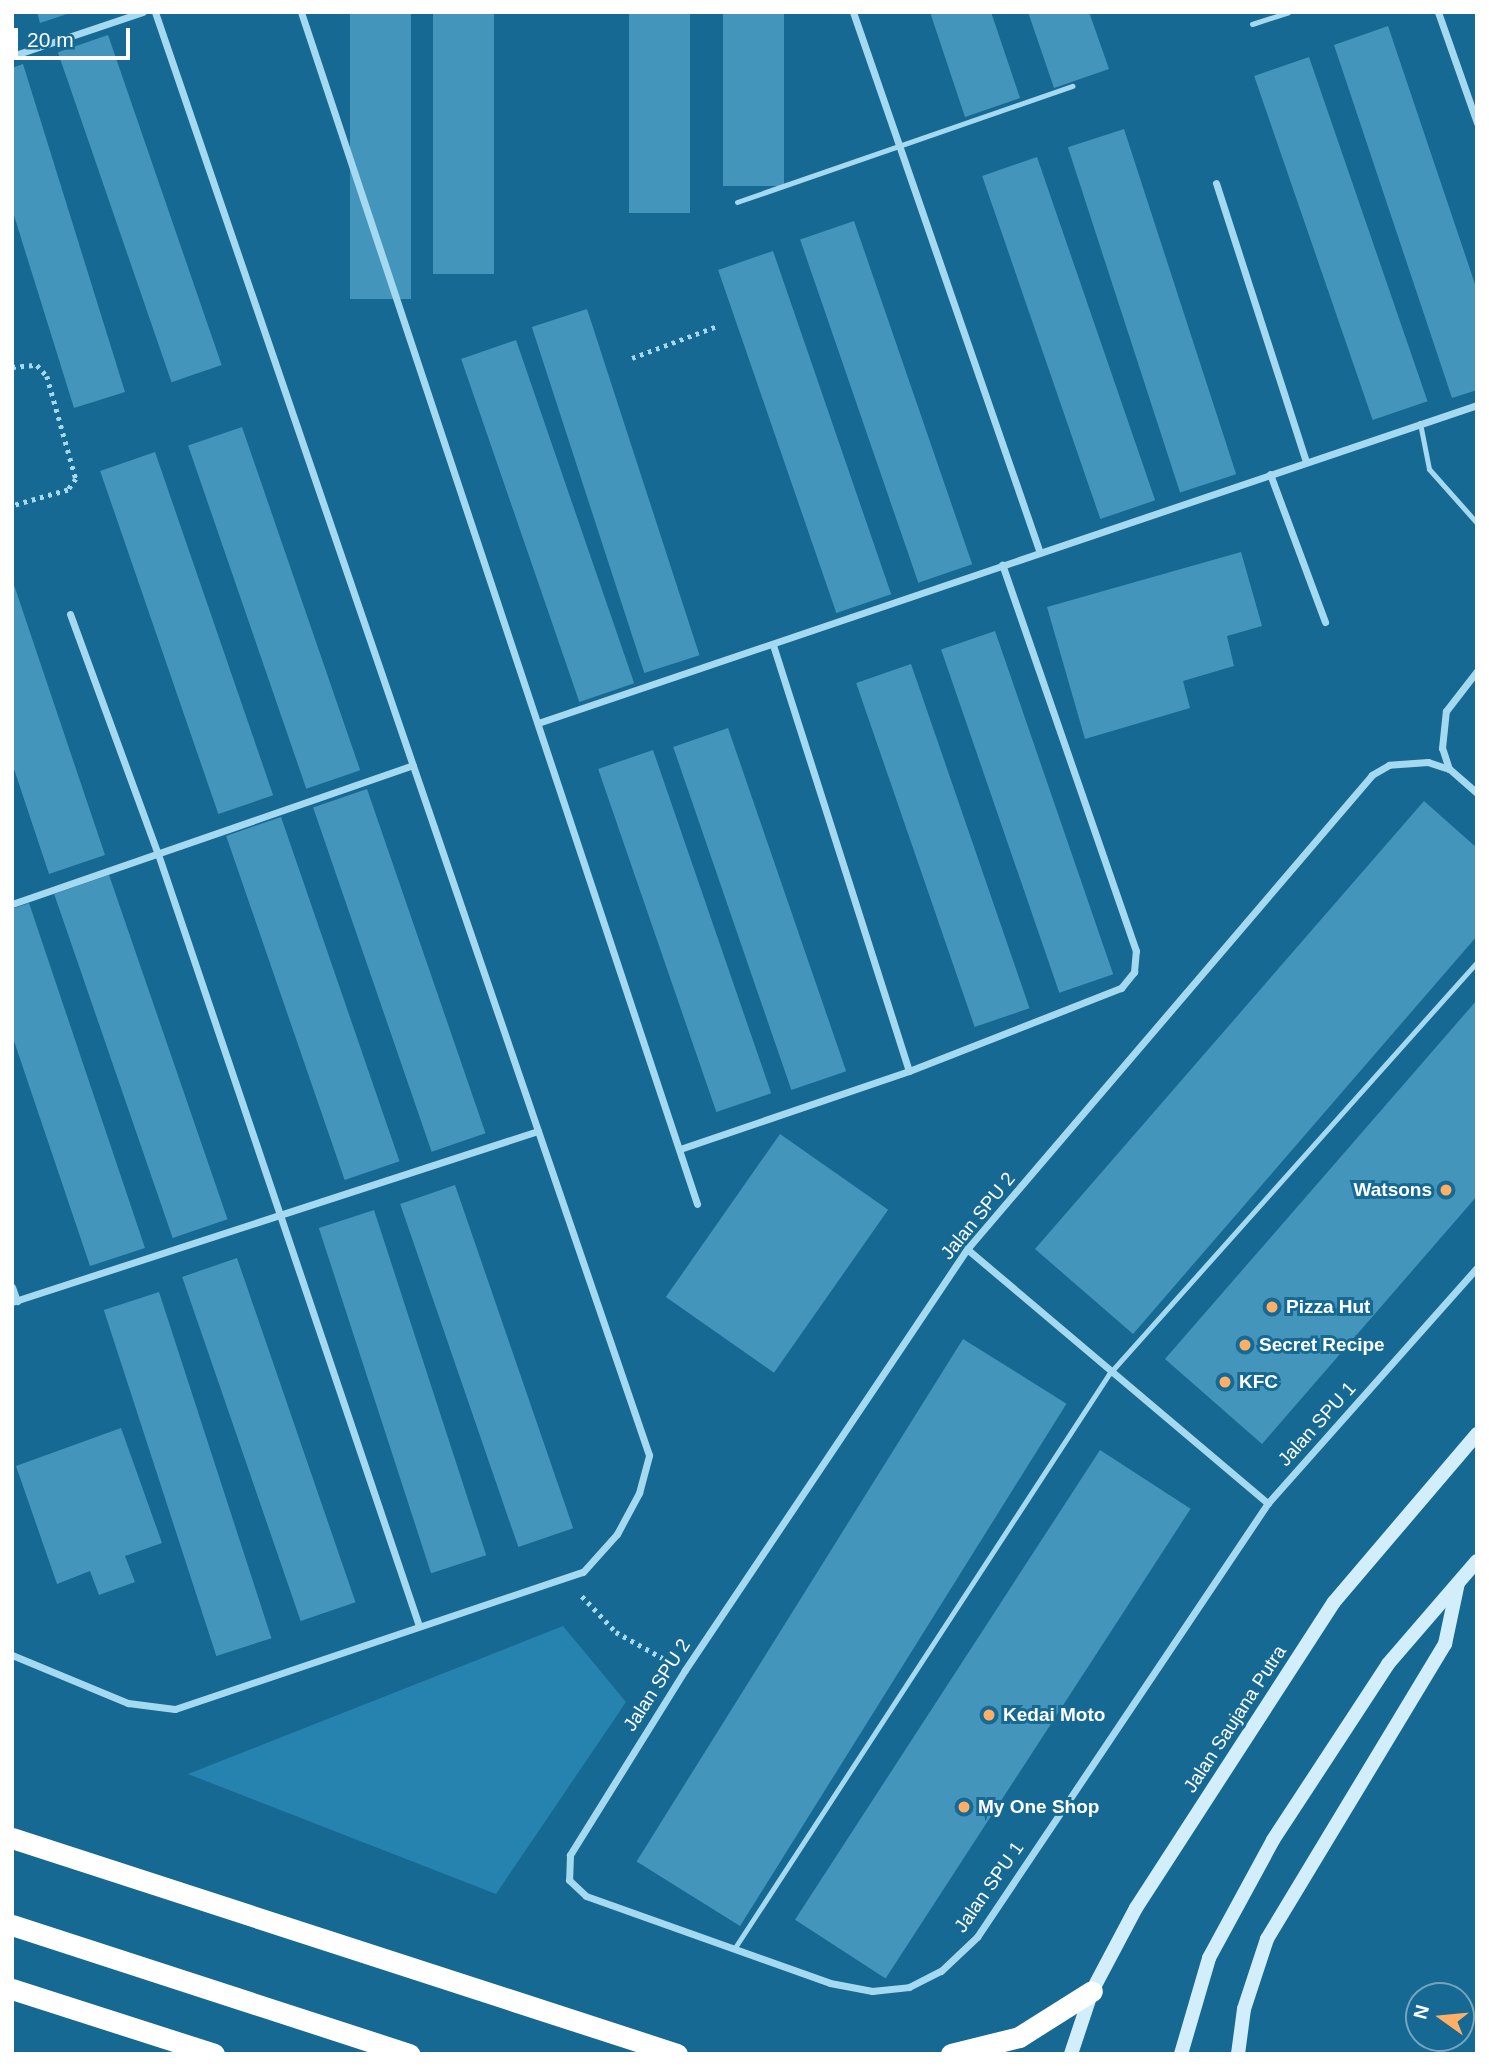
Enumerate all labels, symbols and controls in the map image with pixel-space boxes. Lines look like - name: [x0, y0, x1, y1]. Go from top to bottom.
- scale bar: [18, 14, 133, 58]
- text: 20 m: [27, 28, 74, 51]
- street label: Jalan SPU 2: [936, 1168, 1020, 1264]
- place label: Watsons: [1354, 1179, 1432, 1201]
- marker: Watsons: [1438, 1182, 1454, 1198]
- place label: Pizza Hut: [1286, 1296, 1370, 1318]
- marker: Pizza Hut: [1264, 1299, 1280, 1315]
- place label: Secret Recipe: [1259, 1334, 1385, 1356]
- marker: Secret Recipe: [1237, 1337, 1253, 1353]
- place label: KFC: [1239, 1371, 1278, 1393]
- marker: KFC: [1217, 1374, 1233, 1390]
- street label: Jalan SPU 1: [1273, 1377, 1361, 1471]
- street label: Jalan SPU 2: [619, 1635, 695, 1735]
- street label: Jalan Saujana Putra: [1179, 1641, 1291, 1797]
- place label: Kedai Moto: [1003, 1704, 1105, 1726]
- marker: Kedai Moto: [981, 1707, 997, 1723]
- place label: My One Shop: [978, 1796, 1099, 1818]
- marker: My One Shop: [956, 1799, 972, 1815]
- street label: Jalan SPU 1: [949, 1837, 1029, 1937]
- north arrow: [1405, 1982, 1475, 2052]
- text: N: [1409, 2003, 1433, 2021]

